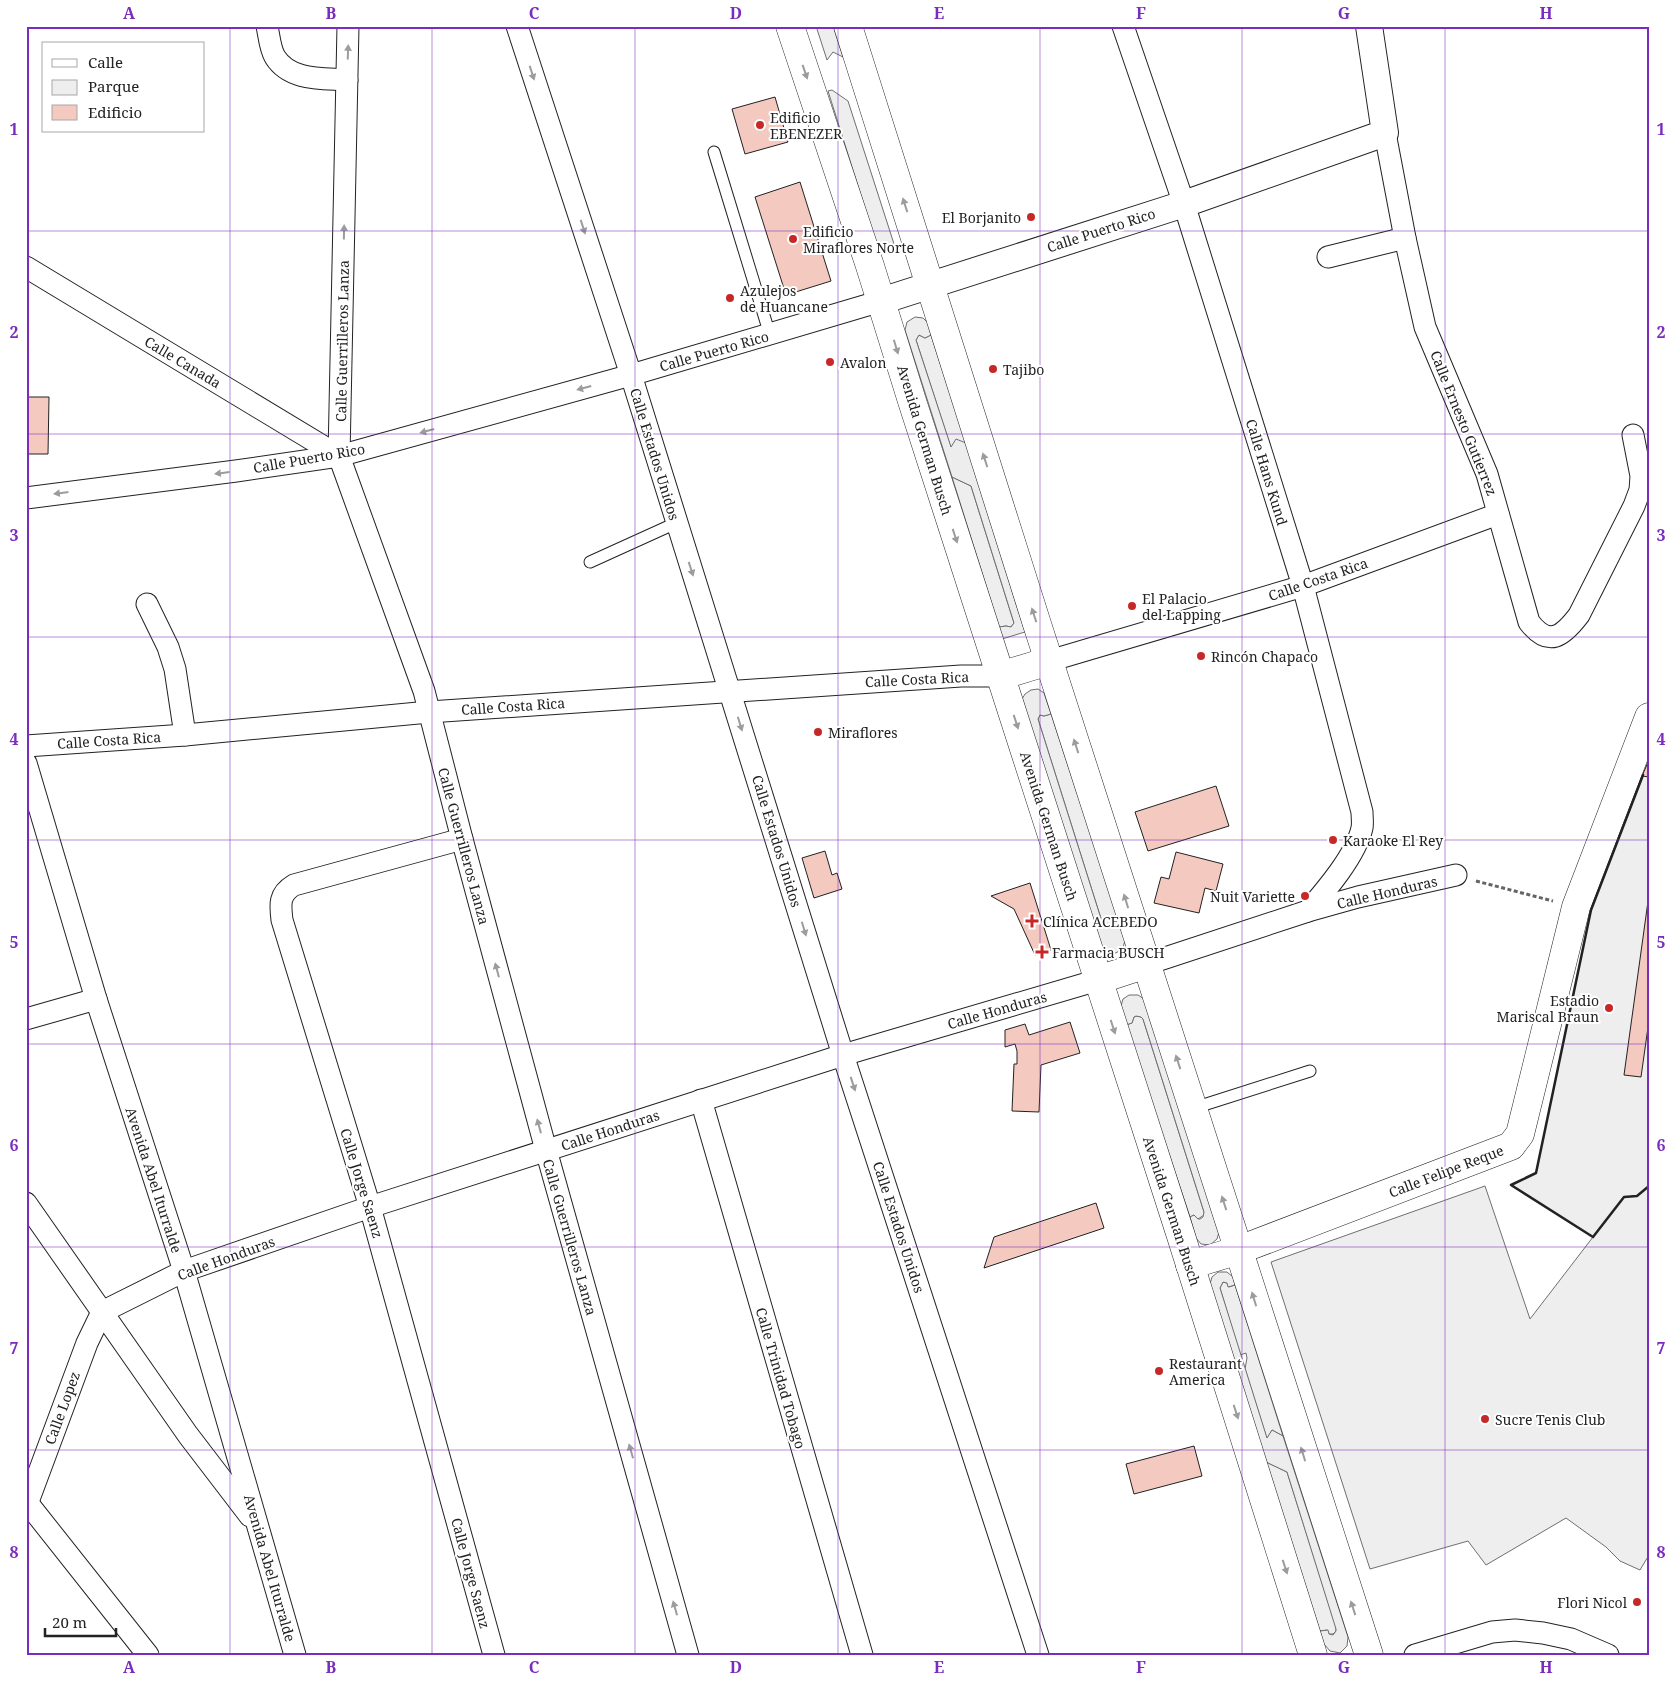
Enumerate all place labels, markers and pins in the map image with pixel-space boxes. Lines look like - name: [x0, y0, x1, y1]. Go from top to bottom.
- place label: Edificio EBENEZER: [770, 108, 843, 143]
- marker: Edificio EBENEZER: [754, 119, 766, 131]
- place label: El Borjanito: [942, 208, 1021, 227]
- marker: El Borjanito: [1025, 211, 1037, 223]
- place label: Edificio Miraflores Norte: [803, 222, 914, 257]
- marker: Edificio Miraflores Norte: [787, 233, 799, 245]
- place label: Azulejos de Huancane: [740, 281, 828, 316]
- marker: Azulejos de Huancane: [724, 292, 736, 304]
- place label: Avalon: [840, 353, 886, 372]
- marker: Avalon: [824, 356, 836, 368]
- place label: Tajibo: [1003, 360, 1044, 379]
- marker: Tajibo: [987, 363, 999, 375]
- place label: El Palacio del Lapping: [1142, 589, 1221, 624]
- marker: El Palacio del Lapping: [1126, 600, 1138, 612]
- place label: Rincón Chapaco: [1211, 647, 1318, 666]
- marker: Rincón Chapaco: [1195, 650, 1207, 662]
- place label: Miraflores: [828, 723, 898, 742]
- marker: Miraflores: [812, 726, 824, 738]
- place label: Karaoke El Rey: [1343, 831, 1443, 850]
- marker: Karaoke El Rey: [1327, 834, 1339, 846]
- place label: Nuit Variette: [1210, 887, 1295, 906]
- marker: Nuit Variette: [1299, 890, 1311, 902]
- place label: Clínica ACEBEDO: [1043, 912, 1158, 931]
- marker: Clínica ACEBEDO: [1025, 914, 1039, 928]
- place label: Farmacia BUSCH: [1052, 943, 1165, 962]
- marker: Farmacia BUSCH: [1036, 946, 1048, 958]
- place label: Estadio Mariscal Braun: [1497, 991, 1599, 1026]
- marker: Estadio Mariscal Braun: [1603, 1002, 1615, 1014]
- place label: Restaurant America: [1169, 1354, 1242, 1389]
- marker: Restaurant America: [1153, 1365, 1165, 1377]
- place label: Sucre Tenis Club: [1495, 1410, 1605, 1429]
- marker: Sucre Tenis Club: [1479, 1413, 1491, 1425]
- place label: Flori Nicol: [1557, 1593, 1628, 1612]
- marker: Flori Nicol: [1631, 1596, 1643, 1608]

